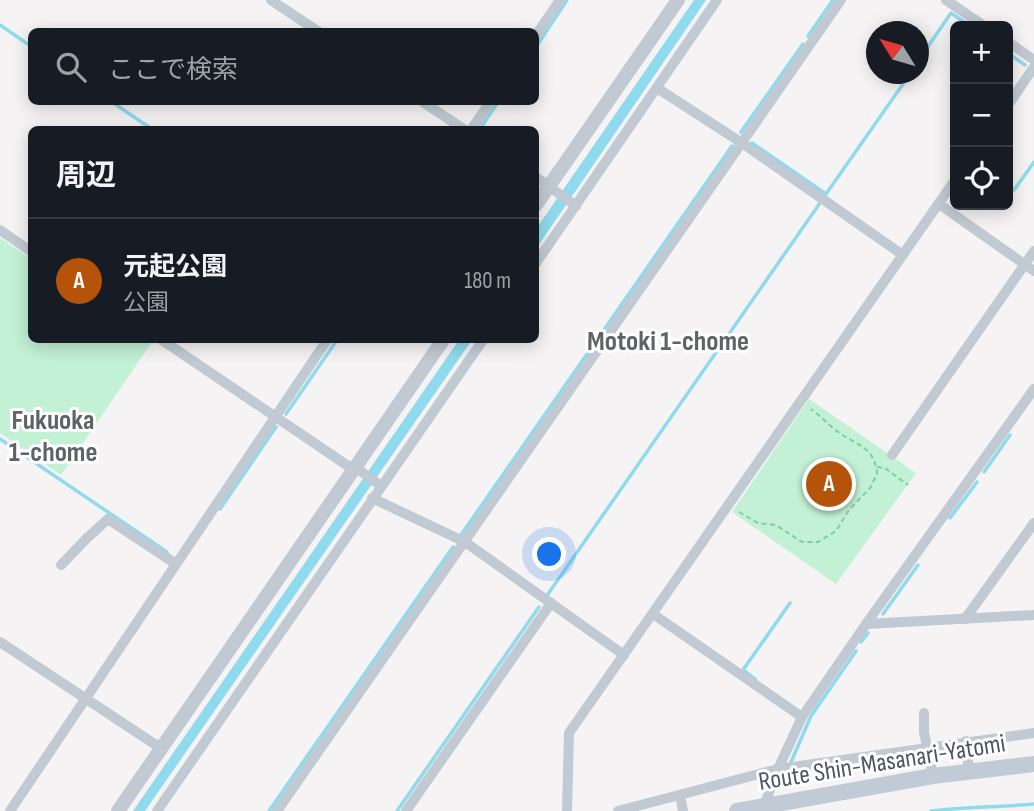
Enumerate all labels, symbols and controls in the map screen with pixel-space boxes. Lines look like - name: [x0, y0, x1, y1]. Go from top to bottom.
- north arrow: [866, 21, 929, 84]
- map controls: [950, 21, 1013, 210]
- button: +: [950, 21, 1013, 84]
- search box: [28, 28, 539, 105]
- icon: search: [52, 48, 90, 86]
- text: ここで検索: [108, 55, 238, 86]
- button: −: [950, 84, 1013, 147]
- button: locate: [950, 147, 1013, 210]
- text: 周辺: [56, 158, 116, 194]
- text: 元起公園: [123, 252, 227, 283]
- text: A: [74, 267, 84, 295]
- text: 180 m: [464, 267, 511, 295]
- text: 公園: [123, 289, 169, 317]
- district label: Motoki 1-chome: [587, 325, 749, 358]
- district label: Fukuoka 1-chome: [9, 404, 97, 469]
- pin: A: [806, 458, 852, 510]
- your location: [532, 537, 566, 571]
- street label: Route Shin-Masanari-Yatomi: [756, 728, 1008, 798]

